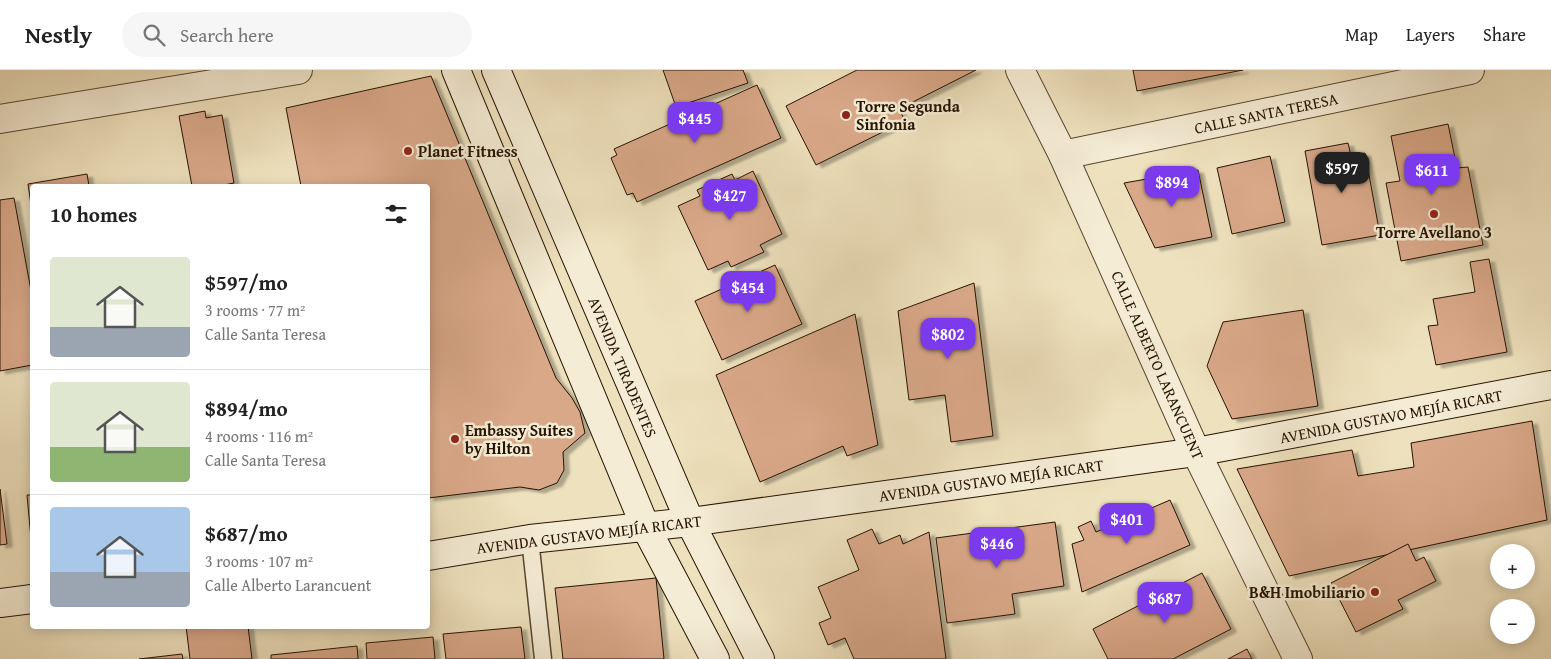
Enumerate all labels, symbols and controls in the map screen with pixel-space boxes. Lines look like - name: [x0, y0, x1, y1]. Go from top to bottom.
- search box: [122, 12, 472, 57]
- text: Nestly: [25, 17, 92, 52]
- icon: search: [140, 21, 168, 49]
- text: Search here: [180, 21, 274, 49]
- text: Map: [1345, 21, 1378, 48]
- text: Layers: [1406, 21, 1455, 48]
- text: Share: [1483, 21, 1526, 48]
- street label: CALLE SANTA TERESA: [1192, 86, 1340, 140]
- place label: Torre Segunda Sinfonia: [856, 94, 961, 136]
- pin: $445: [665, 102, 725, 144]
- text: $445: [678, 106, 712, 130]
- marker: Torre Segunda Sinfonia: [840, 109, 852, 121]
- place label: Planet Fitness: [418, 139, 518, 163]
- marker: Planet Fitness: [402, 145, 414, 157]
- pin: $597: [1312, 152, 1372, 194]
- pin: $611: [1402, 154, 1462, 196]
- text: $597: [1325, 156, 1359, 180]
- text: $611: [1415, 158, 1449, 182]
- pin: $894: [1142, 166, 1202, 208]
- text: $894: [1155, 170, 1189, 194]
- pin: $427: [700, 178, 760, 221]
- text: $427: [713, 183, 747, 207]
- text: 10 homes: [50, 199, 137, 230]
- icon: filters: [382, 200, 410, 228]
- marker: Torre Avellano 3: [1428, 208, 1440, 220]
- place label: Torre Avellano 3: [1376, 220, 1492, 244]
- text: $597/mo: [205, 267, 288, 298]
- street label: CALLE ALBERTO LARANCUENT: [1105, 267, 1211, 463]
- pin: $454: [718, 270, 778, 313]
- text: $454: [731, 275, 765, 299]
- icon: home: [90, 277, 150, 337]
- street label: AVENIDA TIRADENTES: [582, 293, 664, 441]
- text: 3 rooms · 77 m²: [205, 298, 305, 322]
- pin: $802: [918, 318, 978, 360]
- text: Calle Santa Teresa: [205, 322, 326, 346]
- text: $802: [931, 322, 965, 346]
- street label: AVENIDA GUSTAVO MEJÍA RICART: [1278, 383, 1505, 449]
- text: $894/mo: [205, 393, 288, 424]
- icon: home: [90, 402, 150, 462]
- place label: Embassy Suites by Hilton: [465, 418, 573, 460]
- text: 4 rooms · 116 m²: [205, 424, 313, 448]
- marker: Embassy Suites by Hilton: [449, 433, 461, 445]
- text: Calle Santa Teresa: [205, 448, 326, 472]
- street label: AVENIDA GUSTAVO MEJÍA RICART: [877, 452, 1105, 508]
- pin: $401: [1097, 502, 1157, 545]
- text: $401: [1110, 507, 1144, 531]
- street label: AVENIDA GUSTAVO MEJÍA RICART: [475, 508, 703, 560]
- text: $687/mo: [205, 518, 288, 549]
- pin: $446: [967, 526, 1027, 569]
- icon: home: [90, 527, 150, 587]
- text: $446: [980, 531, 1014, 555]
- map controls: [1490, 544, 1535, 644]
- button: +: [1490, 544, 1535, 589]
- text: 3 rooms · 107 m²: [205, 549, 313, 573]
- text: Calle Alberto Larancuent: [205, 573, 371, 597]
- place label: B&H Imobiliario: [1249, 580, 1365, 604]
- pin: $687: [1135, 582, 1195, 624]
- text: $687: [1148, 586, 1182, 610]
- marker: B&H Imobiliario: [1369, 586, 1381, 598]
- button: −: [1490, 599, 1535, 644]

